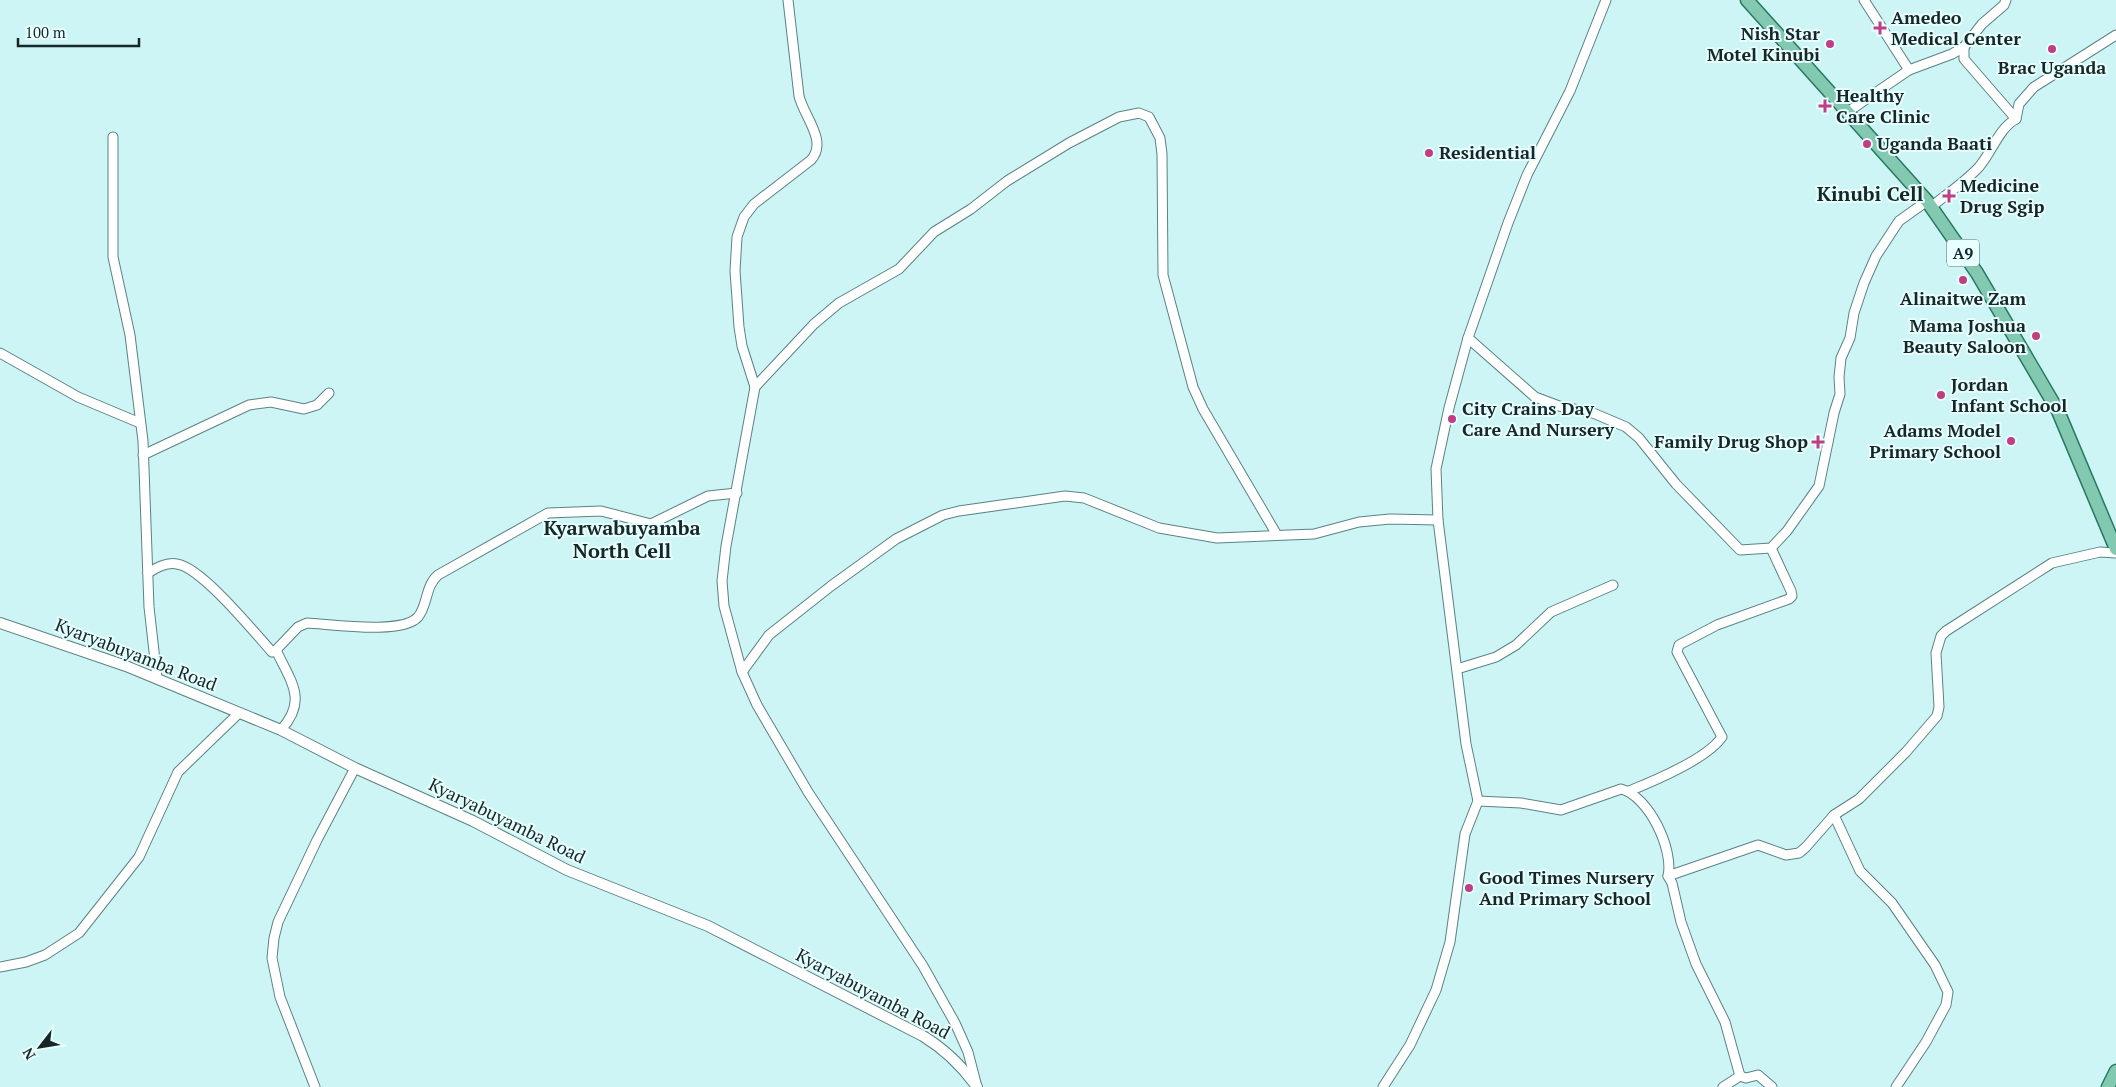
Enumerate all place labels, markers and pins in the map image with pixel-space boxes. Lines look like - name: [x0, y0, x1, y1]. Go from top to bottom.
- place label: Amedeo Medical Center: [1891, 5, 2021, 50]
- place label: Nish Star Motel Kinubi: [1707, 21, 1820, 66]
- marker: Amedeo Medical Center: [1873, 21, 1887, 35]
- marker: Nish Star Motel Kinubi: [1824, 38, 1836, 50]
- marker: Brac Uganda: [2046, 43, 2058, 55]
- place label: Brac Uganda: [1998, 55, 2106, 79]
- place label: Healthy Care Clinic: [1836, 83, 1930, 128]
- marker: Healthy Care Clinic: [1818, 99, 1832, 113]
- place label: Uganda Baati: [1877, 131, 1992, 155]
- marker: Uganda Baati: [1861, 138, 1873, 150]
- place label: Residential: [1439, 140, 1536, 164]
- marker: Residential: [1423, 147, 1435, 159]
- place label: Medicine Drug Sgip: [1960, 173, 2044, 218]
- marker: Medicine Drug Sgip: [1942, 189, 1956, 203]
- marker: Alinaitwe Zam: [1957, 274, 1969, 286]
- place label: Alinaitwe Zam: [1900, 286, 2027, 310]
- place label: Mama Joshua Beauty Saloon: [1903, 313, 2026, 358]
- marker: Mama Joshua Beauty Saloon: [2030, 330, 2042, 342]
- place label: Jordan Infant School: [1951, 372, 2067, 417]
- marker: Jordan Infant School: [1935, 389, 1947, 401]
- place label: City Crains Day Care And Nursery: [1462, 396, 1615, 441]
- marker: City Crains Day Care And Nursery: [1446, 413, 1458, 425]
- place label: Adams Model Primary School: [1869, 418, 2001, 463]
- place label: Family Drug Shop: [1654, 429, 1808, 453]
- marker: Adams Model Primary School: [2005, 435, 2017, 447]
- marker: Family Drug Shop: [1812, 436, 1824, 448]
- place label: Good Times Nursery And Primary School: [1479, 865, 1654, 910]
- marker: Good Times Nursery And Primary School: [1463, 882, 1475, 894]

